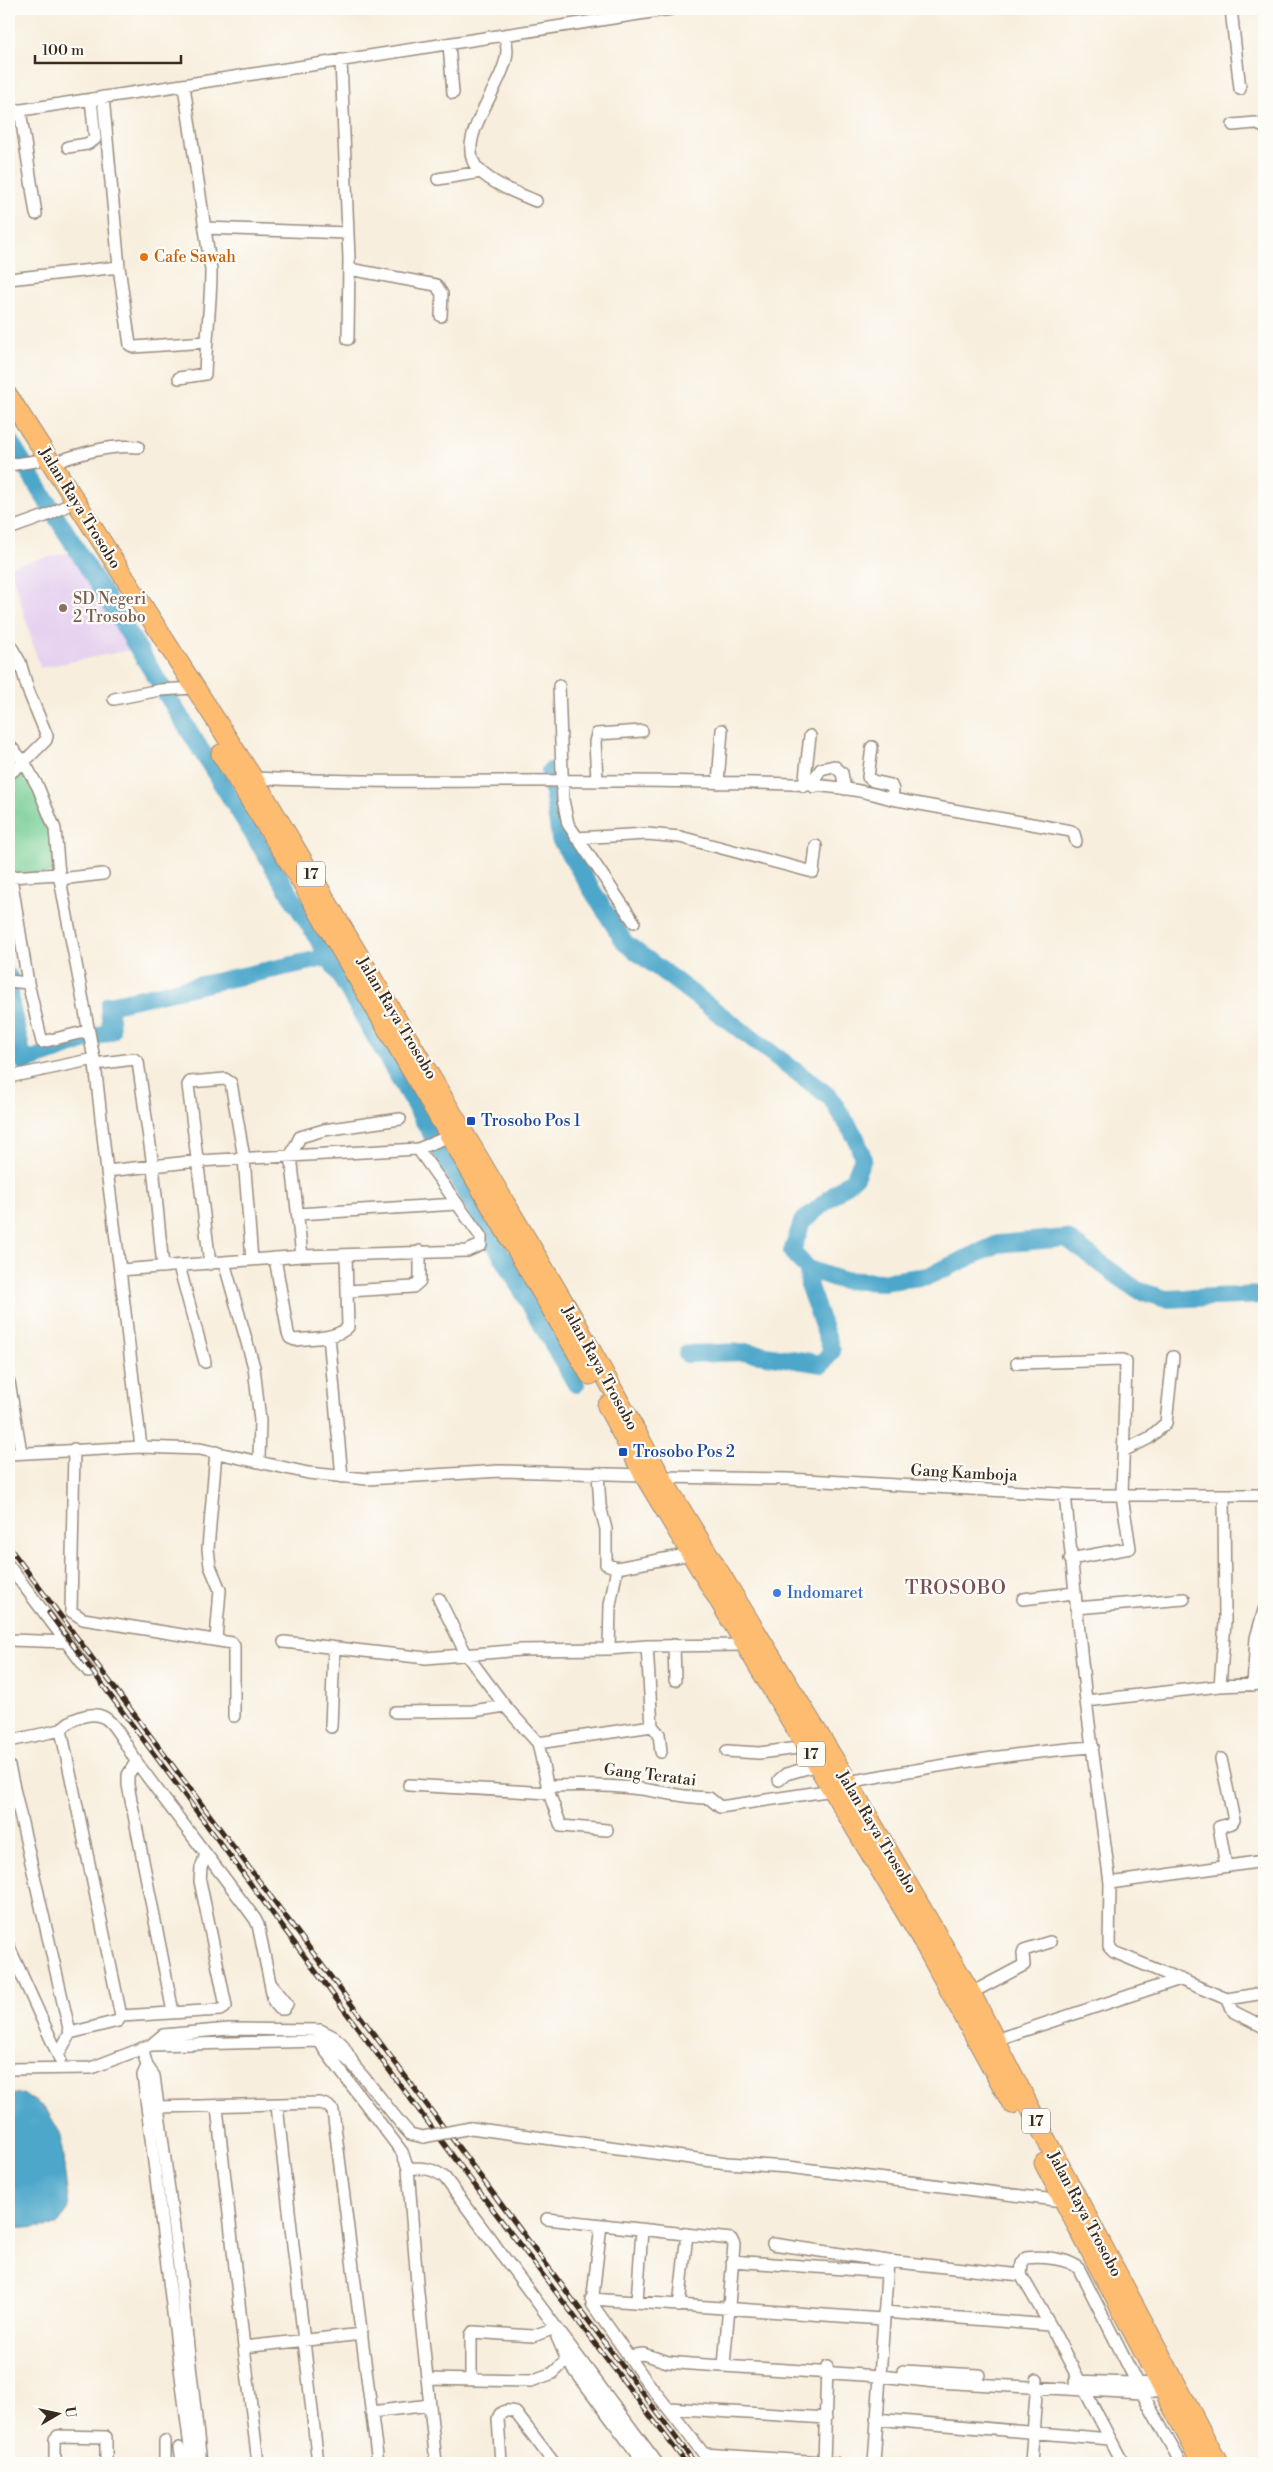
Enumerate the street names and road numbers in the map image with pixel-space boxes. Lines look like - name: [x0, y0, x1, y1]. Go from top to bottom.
- street label: Jalan Raya Trosobo: [34, 443, 125, 572]
- road number: 17: [297, 862, 325, 886]
- street label: Jalan Raya Trosobo: [352, 952, 441, 1083]
- street label: Jalan Raya Trosobo: [557, 1301, 643, 1434]
- street label: Gang Kamboja: [910, 1460, 1019, 1486]
- road number: 17: [797, 1742, 825, 1766]
- street label: Gang Teratai: [603, 1759, 697, 1791]
- street label: Jalan Raya Trosobo: [832, 1766, 921, 1897]
- road number: 17: [1022, 2108, 1050, 2134]
- street label: Jalan Raya Trosobo: [1043, 2147, 1127, 2280]

